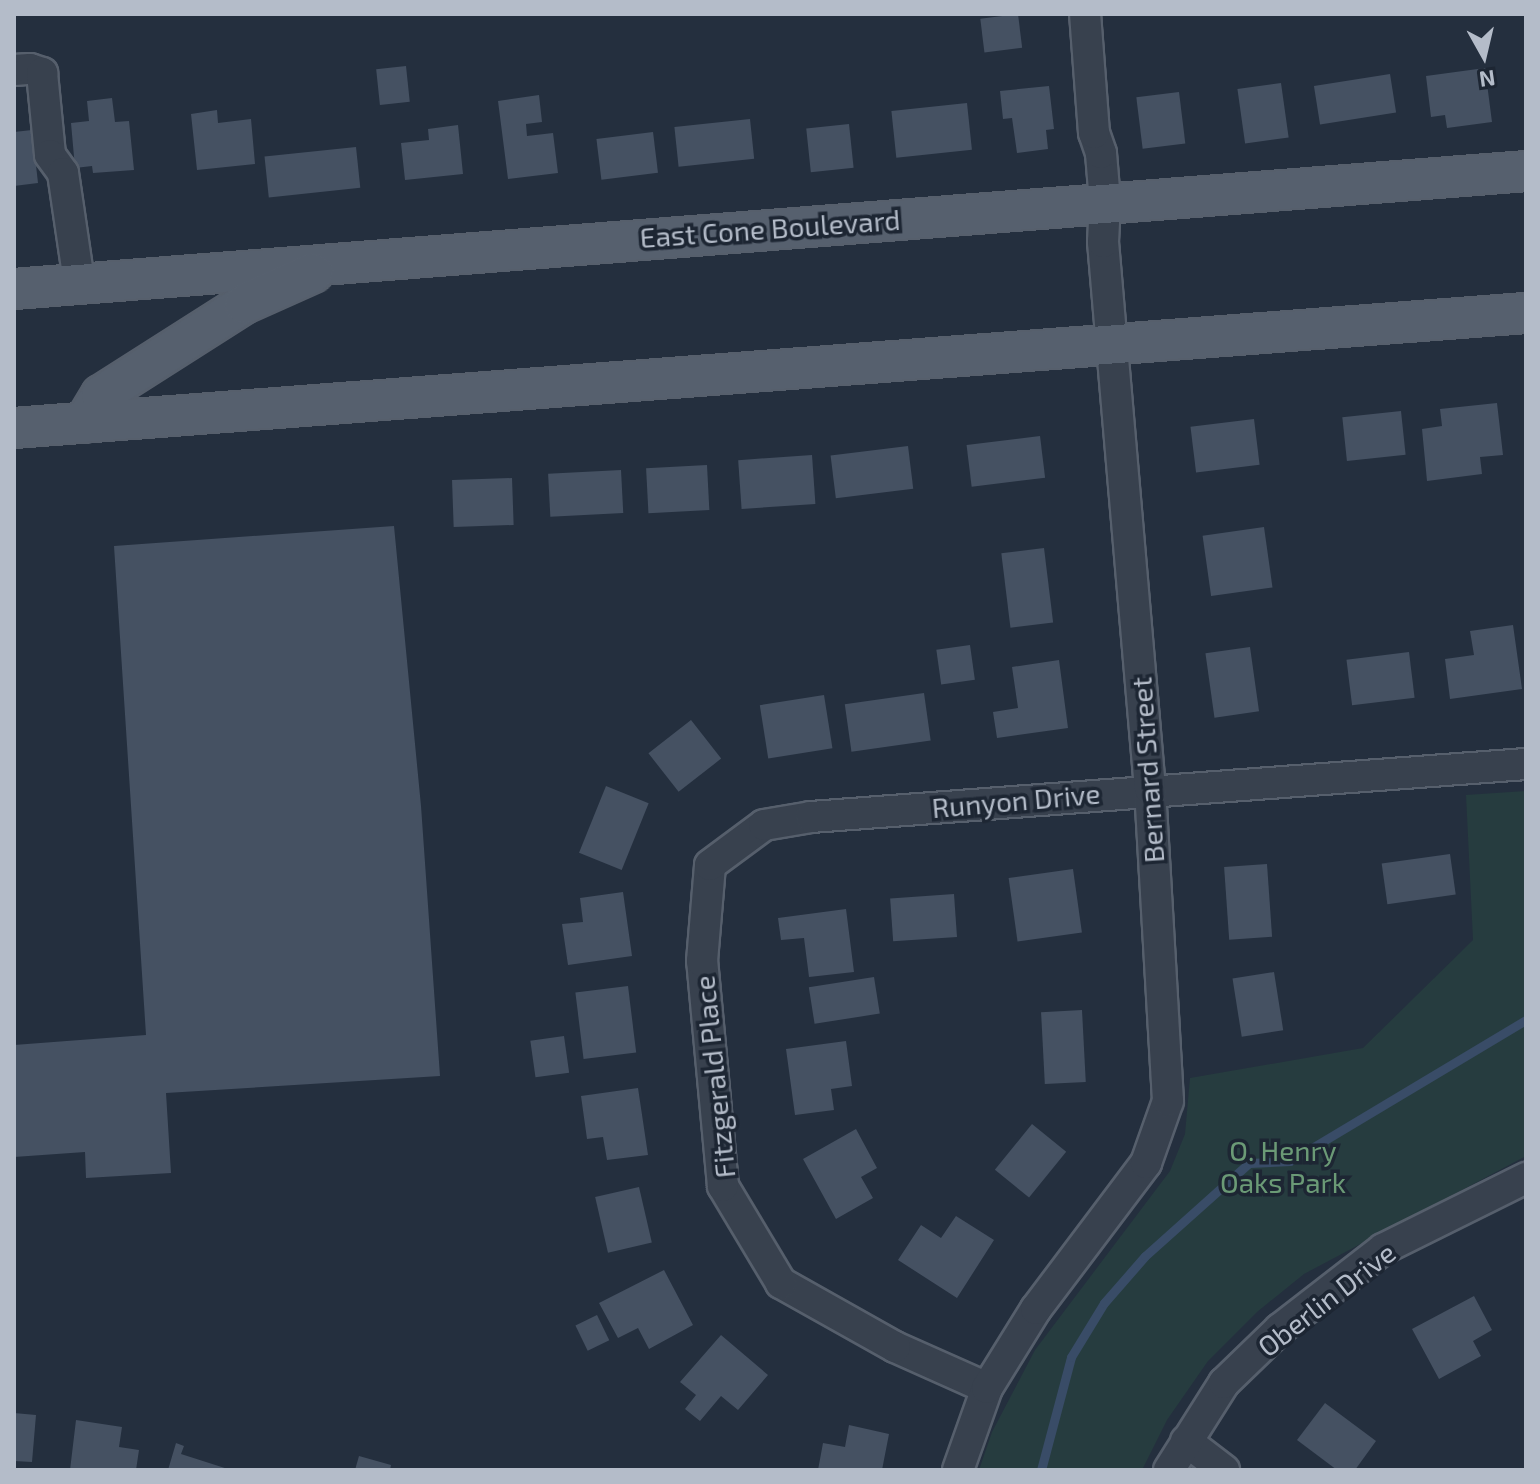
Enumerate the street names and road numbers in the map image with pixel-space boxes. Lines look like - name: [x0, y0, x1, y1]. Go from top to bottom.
- street label: East Cone Boulevard: [639, 202, 901, 254]
- street label: Bernard Street: [1124, 676, 1170, 864]
- street label: Runyon Drive: [930, 776, 1102, 824]
- street label: Fitzgerald Place: [687, 974, 741, 1180]
- street label: Oberlin Drive: [1251, 1235, 1401, 1363]

